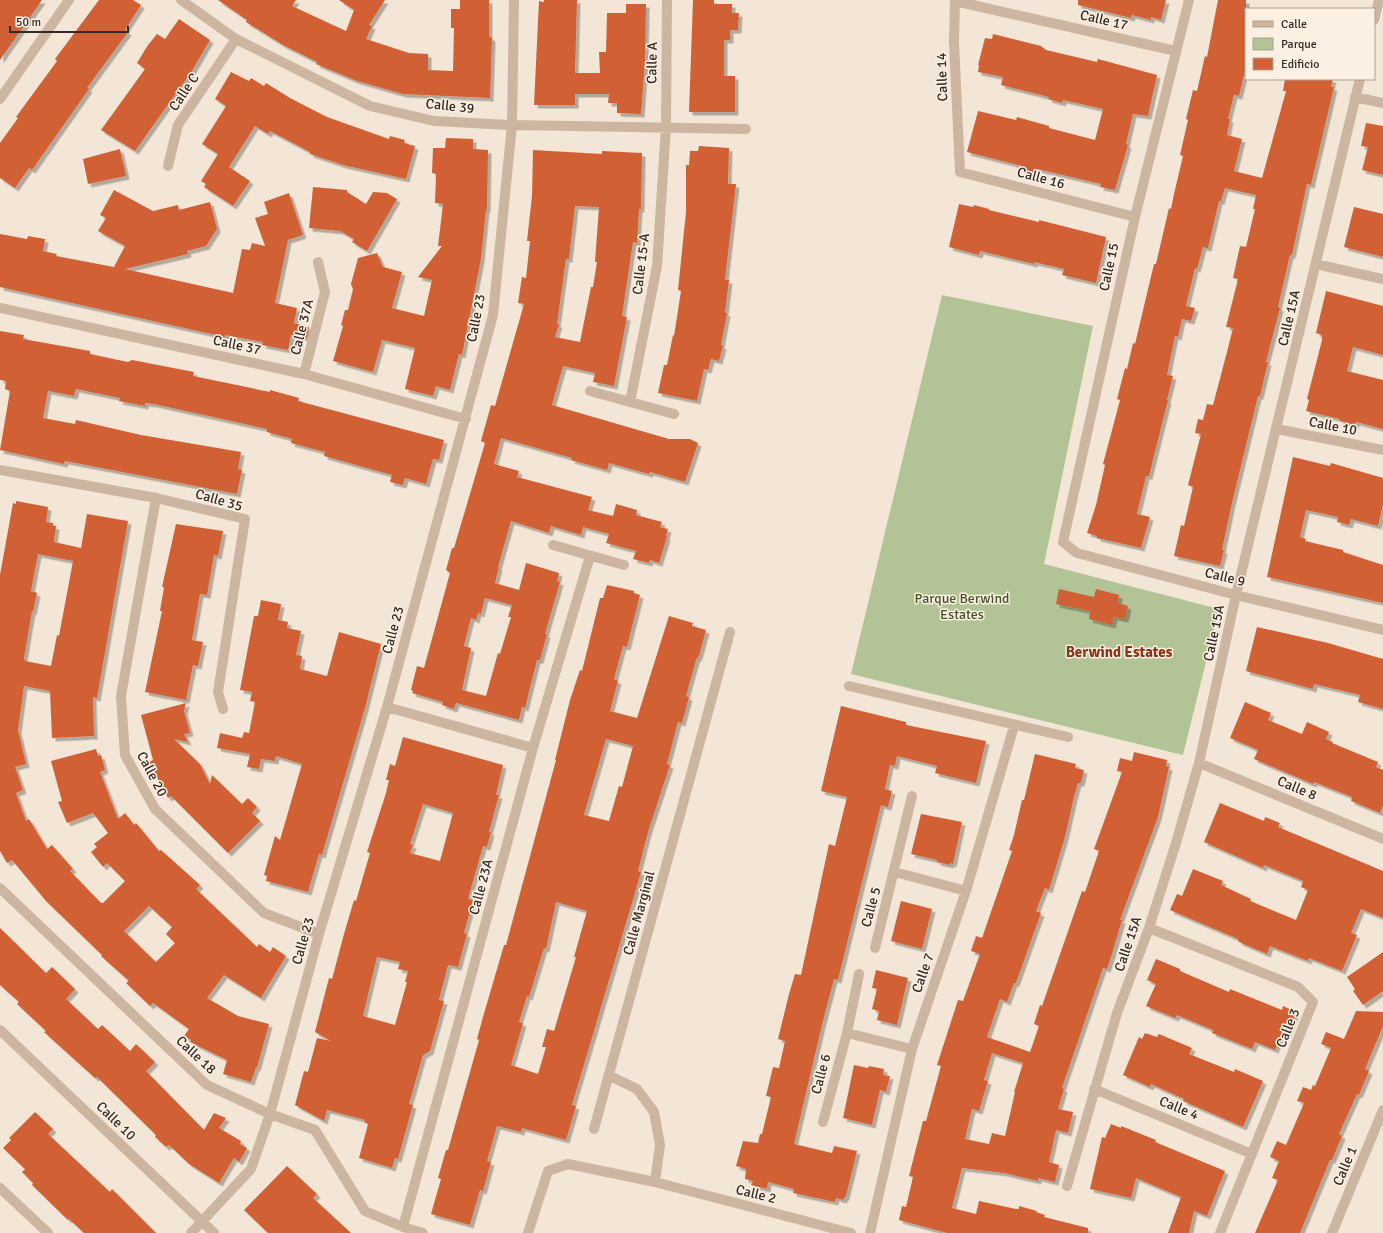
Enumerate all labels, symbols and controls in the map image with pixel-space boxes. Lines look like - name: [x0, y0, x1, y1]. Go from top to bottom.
- street label: Calle 17: [1078, 6, 1130, 34]
- scale bar: [10, 8, 128, 34]
- legend: [1245, 8, 1375, 80]
- text: 50 m: [16, 15, 41, 30]
- text: Calle: [1281, 17, 1307, 32]
- text: Parque: [1281, 37, 1317, 52]
- street label: Calle A: [643, 41, 661, 84]
- street label: Calle 14: [933, 52, 951, 102]
- text: Edificio: [1281, 57, 1319, 72]
- street label: Calle C: [165, 70, 203, 114]
- street label: Calle 39: [425, 95, 475, 117]
- street label: Calle 16: [1015, 164, 1067, 192]
- street label: Calle 15-A: [629, 232, 653, 296]
- street label: Calle 15: [1096, 241, 1122, 293]
- street label: Calle 15A: [1274, 288, 1304, 348]
- street label: Calle 23: [463, 293, 489, 343]
- street label: Calle 37A: [287, 297, 317, 357]
- street label: Calle 37: [211, 332, 263, 358]
- street label: Calle 10: [1308, 413, 1358, 439]
- street label: Calle 35: [193, 485, 245, 515]
- street label: Calle 9: [1203, 564, 1247, 590]
- park label: Parque Berwind Estates: [915, 590, 1009, 623]
- street label: Calle 15A: [1200, 603, 1228, 663]
- street label: Calle 23: [379, 604, 407, 656]
- district label: Berwind Estates: [1066, 643, 1173, 661]
- street label: Calle 20: [133, 749, 171, 799]
- street label: Calle 8: [1275, 772, 1319, 804]
- street label: Calle 23A: [465, 857, 497, 917]
- street label: Calle Marginal: [620, 869, 658, 957]
- street label: Calle 5: [857, 885, 885, 929]
- street label: Calle 15A: [1111, 914, 1145, 974]
- street label: Calle 23: [288, 915, 318, 967]
- street label: Calle 7: [908, 951, 938, 995]
- street label: Calle 3: [1272, 1006, 1304, 1050]
- street label: Calle 18: [172, 1032, 220, 1078]
- street label: Calle 6: [807, 1052, 835, 1096]
- street label: Calle 4: [1157, 1092, 1202, 1124]
- street label: Calle 10: [93, 1098, 139, 1144]
- street label: Calle 1: [1329, 1144, 1361, 1188]
- street label: Calle 2: [734, 1181, 778, 1207]

